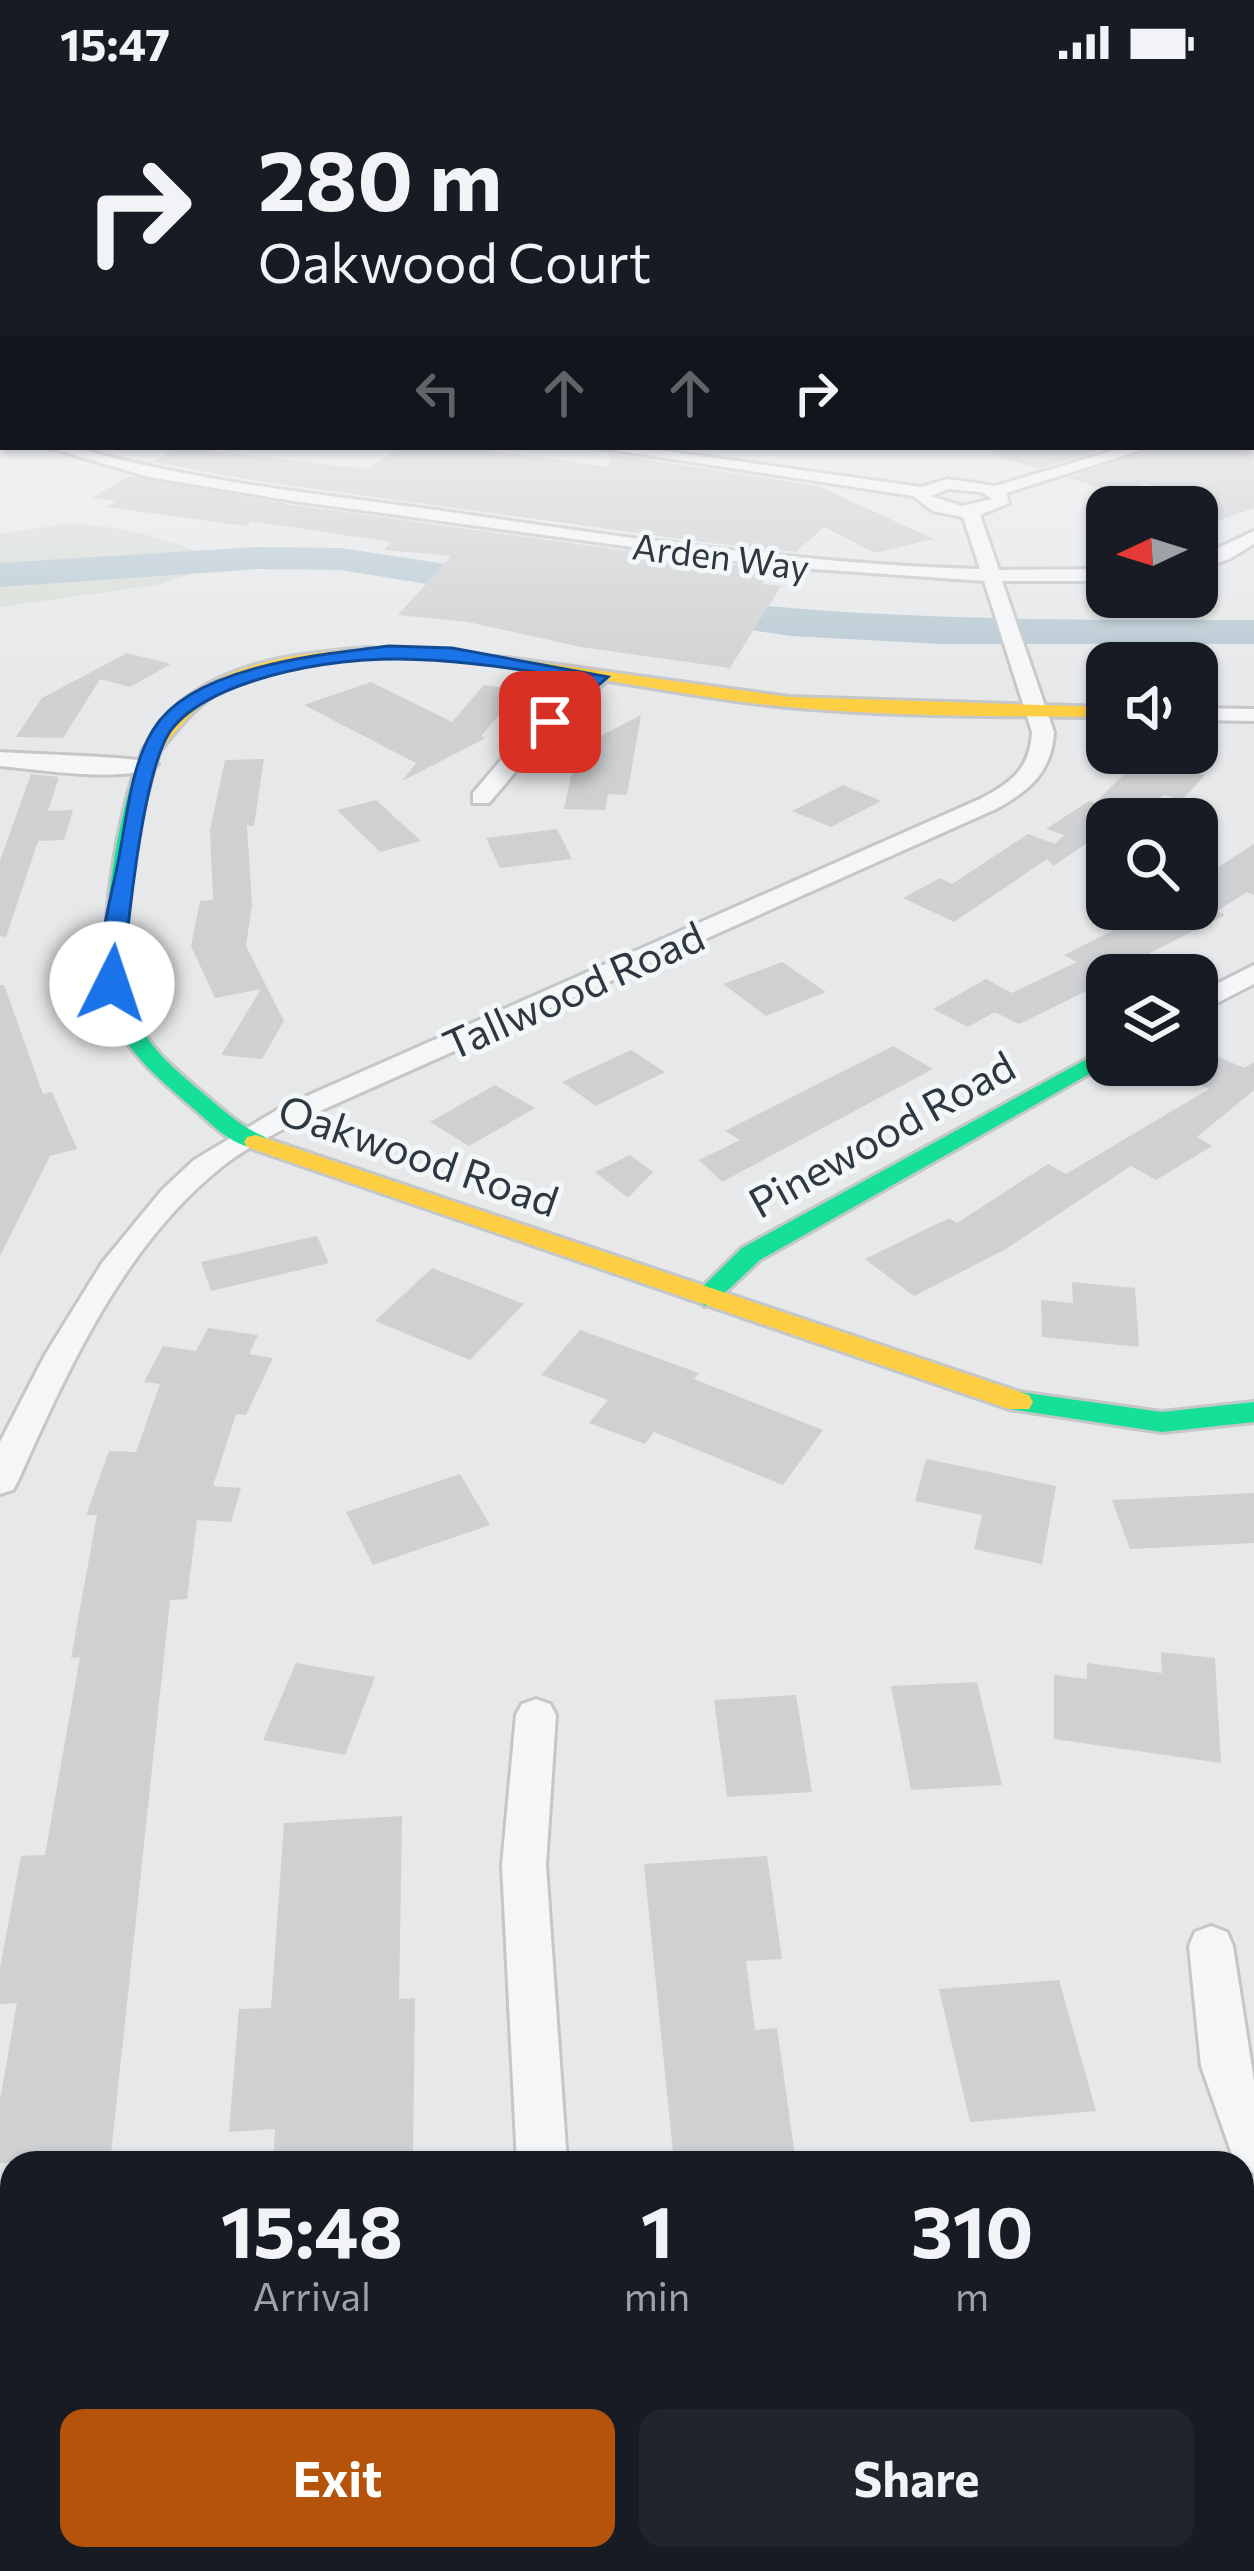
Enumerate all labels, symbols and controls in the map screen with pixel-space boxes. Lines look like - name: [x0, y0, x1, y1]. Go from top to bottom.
- text: 15:47: [60, 15, 170, 70]
- text: 280 m: [258, 126, 502, 228]
- icon: right: [60, 132, 216, 288]
- text: Oakwood Court: [258, 228, 651, 294]
- icon: left: [405, 360, 471, 426]
- icon: ahead: [531, 360, 597, 426]
- icon: ahead: [657, 360, 723, 426]
- icon: right: [783, 360, 849, 426]
- north arrow: [1086, 486, 1218, 618]
- map controls: [1086, 486, 1218, 1086]
- street label: Arden Way: [630, 522, 812, 588]
- button: sound: [1086, 642, 1218, 774]
- pin: [499, 671, 601, 773]
- icon: arrive: [517, 689, 583, 755]
- button: search: [1086, 798, 1218, 930]
- street label: Tallwood Road: [435, 908, 711, 1070]
- position arrow: [49, 921, 175, 1047]
- button: layers: [1086, 954, 1218, 1086]
- street label: Pinewood Road: [739, 1038, 1023, 1228]
- street label: Oakwood Road: [272, 1082, 566, 1226]
- text: 15:48: [221, 2185, 403, 2273]
- text: 1: [641, 2185, 673, 2273]
- text: 310: [911, 2185, 1033, 2273]
- text: Arrival: [253, 2271, 371, 2319]
- text: min: [624, 2271, 690, 2319]
- text: m: [955, 2271, 989, 2319]
- button: Exit: [60, 2409, 615, 2547]
- button: Share: [639, 2409, 1194, 2547]

